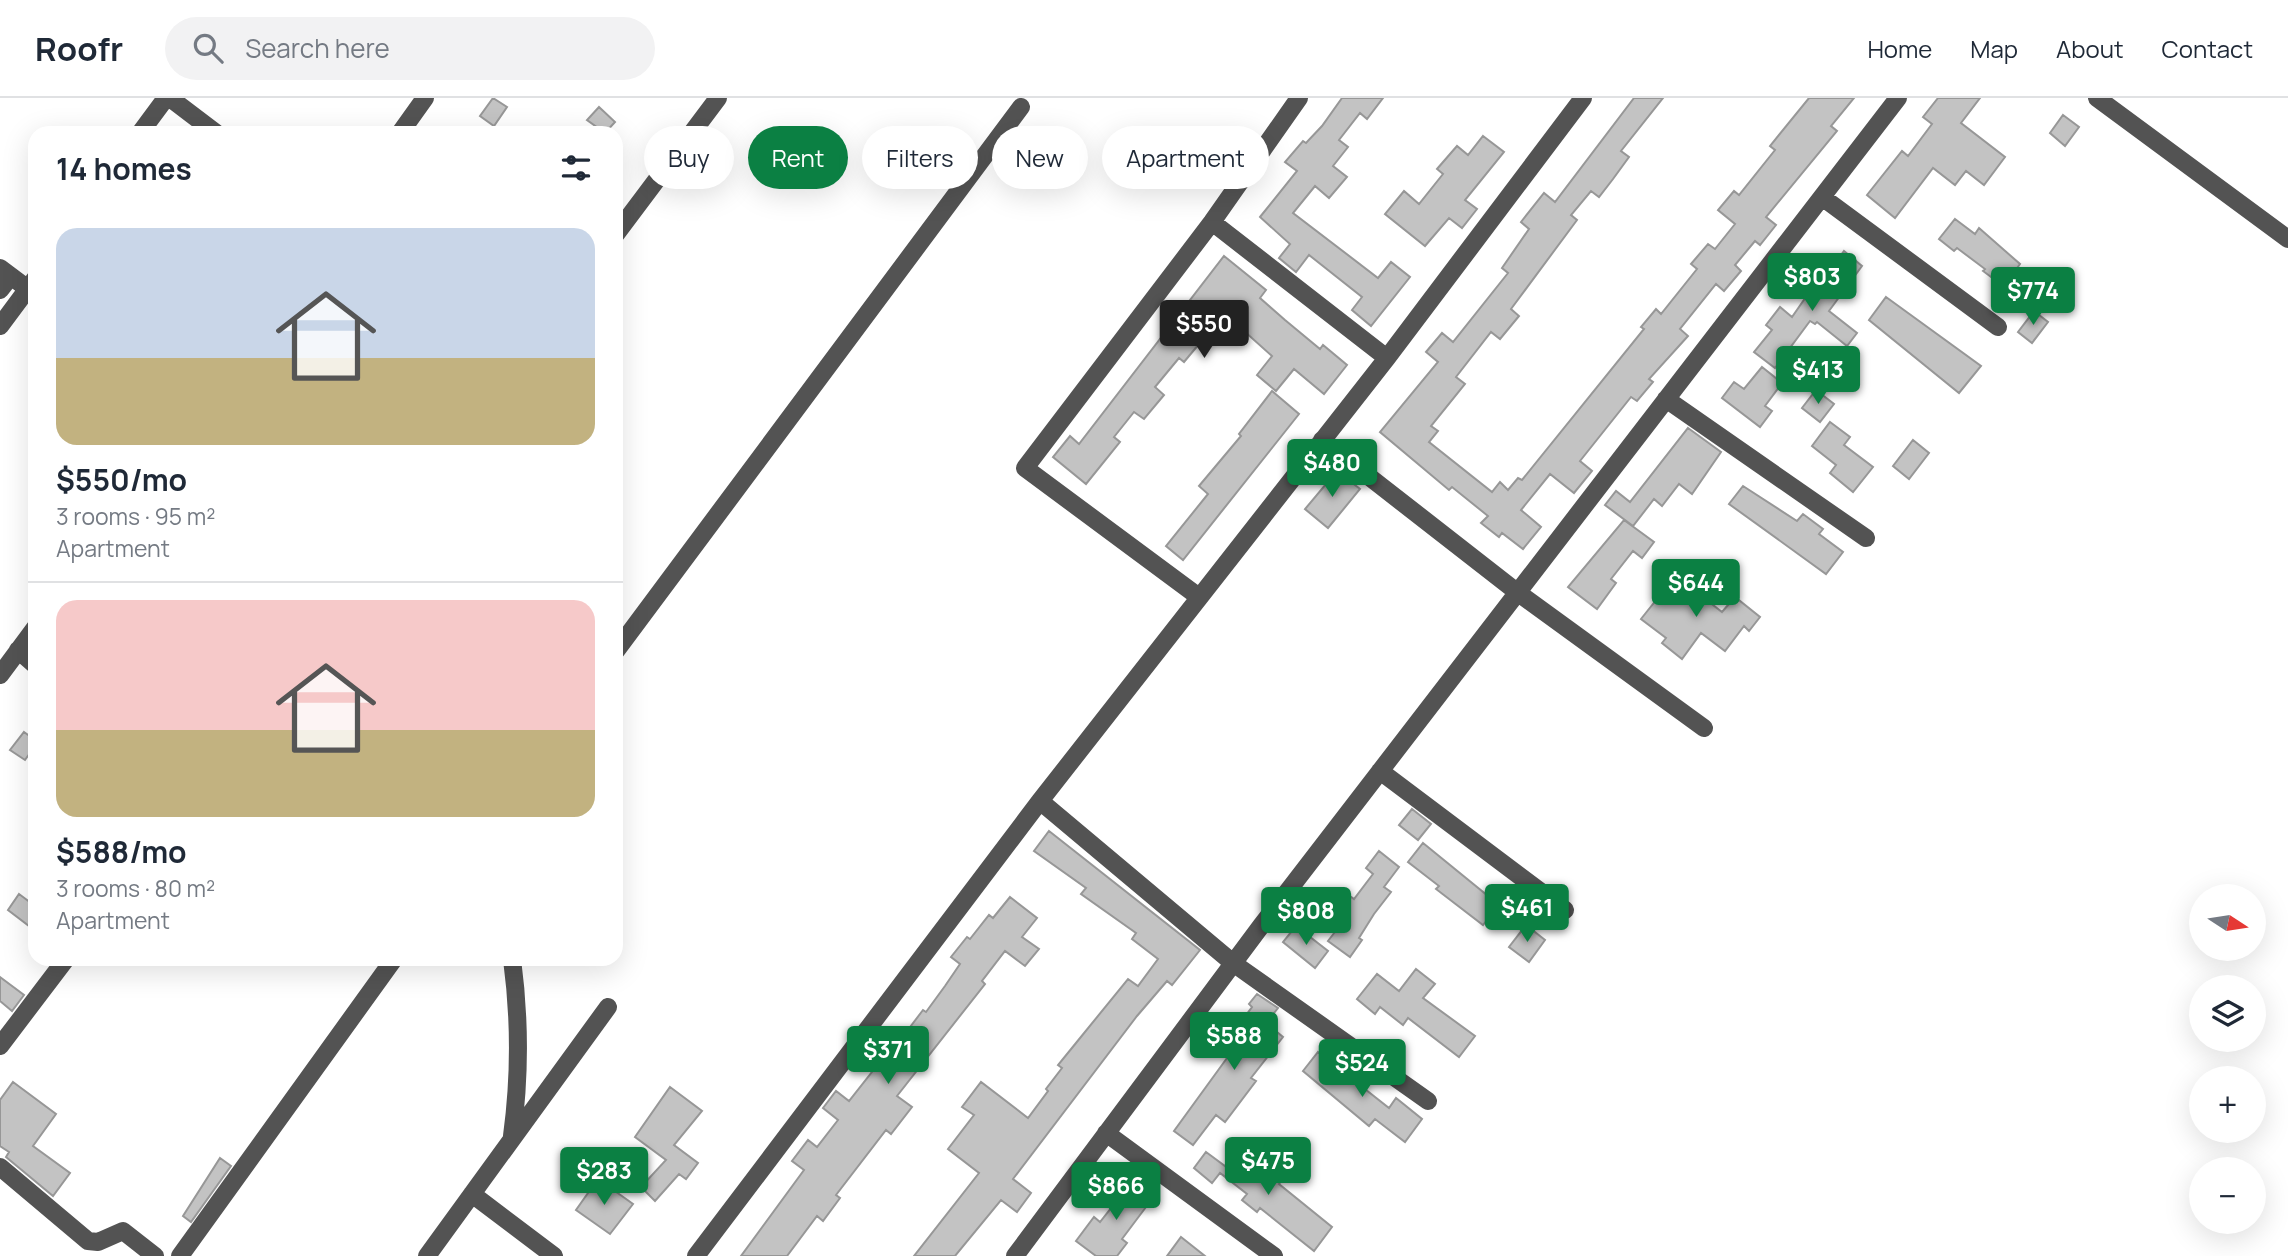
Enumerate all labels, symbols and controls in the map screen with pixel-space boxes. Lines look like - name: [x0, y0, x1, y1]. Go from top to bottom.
- search box: [165, 17, 655, 80]
- text: Roofr: [35, 26, 123, 71]
- icon: search: [189, 29, 227, 67]
- text: Search here: [245, 30, 390, 66]
- text: Home: [1867, 32, 1932, 65]
- text: Map: [1970, 32, 2018, 65]
- text: About: [2056, 32, 2124, 65]
- text: Contact: [2162, 32, 2253, 65]
- chip: Buy: [644, 126, 734, 189]
- chip: Rent: [748, 126, 848, 189]
- chip: Filters: [862, 126, 978, 189]
- chip: New: [992, 126, 1088, 189]
- chip: Apartment: [1102, 126, 1269, 189]
- text: 14 homes: [56, 148, 192, 189]
- icon: filters: [557, 149, 595, 187]
- pin: $803: [1771, 254, 1853, 313]
- text: $803: [1783, 260, 1841, 292]
- pin: $774: [1992, 268, 2074, 327]
- icon: home: [263, 273, 389, 399]
- text: $774: [2007, 274, 2059, 306]
- pin: $550: [1163, 300, 1245, 360]
- text: $550: [1176, 307, 1232, 339]
- pin: $413: [1777, 346, 1859, 406]
- text: $413: [1792, 353, 1844, 385]
- pin: $480: [1291, 440, 1373, 499]
- text: $480: [1303, 446, 1361, 478]
- text: $550/mo: [56, 459, 187, 500]
- text: 3 rooms · 95 m²: [56, 500, 215, 532]
- text: Apartment: [56, 532, 170, 564]
- pin: $644: [1655, 560, 1737, 619]
- text: $644: [1668, 566, 1724, 598]
- icon: home: [263, 645, 389, 771]
- text: $588/mo: [56, 831, 187, 872]
- text: 3 rooms · 80 m²: [56, 872, 215, 904]
- pin: $461: [1486, 884, 1568, 944]
- north arrow: [2189, 884, 2266, 961]
- map controls: [2189, 884, 2266, 1234]
- pin: $808: [1265, 888, 1347, 947]
- text: $461: [1501, 891, 1553, 923]
- text: $808: [1277, 894, 1335, 926]
- text: Apartment: [56, 904, 170, 936]
- button: layers: [2189, 975, 2266, 1052]
- pin: $588: [1193, 1012, 1275, 1072]
- text: $588: [1206, 1019, 1262, 1051]
- pin: $371: [847, 1026, 929, 1086]
- text: $371: [863, 1033, 913, 1065]
- pin: $524: [1321, 1040, 1403, 1099]
- text: $524: [1335, 1046, 1389, 1078]
- button: +: [2189, 1066, 2266, 1143]
- pin: $475: [1227, 1138, 1309, 1197]
- text: $475: [1241, 1144, 1295, 1176]
- pin: $283: [563, 1148, 645, 1207]
- text: $283: [576, 1154, 632, 1186]
- button: −: [2189, 1157, 2266, 1234]
- pin: $866: [1075, 1162, 1157, 1222]
- text: $866: [1087, 1169, 1145, 1201]

